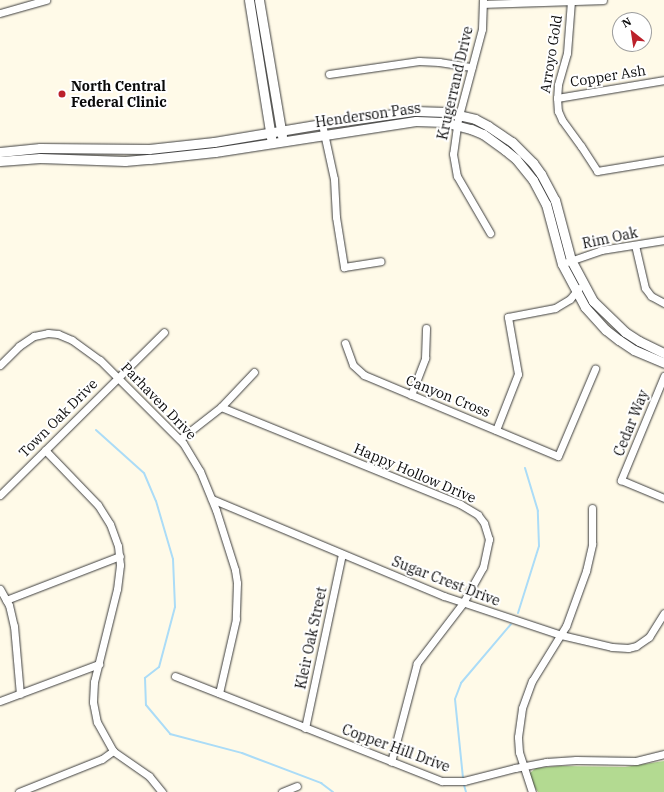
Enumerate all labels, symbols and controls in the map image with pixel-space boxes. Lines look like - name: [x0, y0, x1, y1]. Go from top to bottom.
- north arrow: [612, 12, 652, 52]
- street label: Arroyo Gold: [537, 14, 565, 94]
- text: N: [619, 14, 634, 31]
- street label: Krugerrand Drive: [434, 25, 476, 141]
- street label: Copper Ash: [569, 62, 647, 90]
- place label: North Central Federal Clinic: [71, 78, 167, 110]
- marker: North Central Federal Clinic: [56, 88, 68, 100]
- street label: Henderson Pass: [314, 99, 422, 131]
- street label: Rim Oak: [581, 224, 639, 252]
- street label: Parhaven Drive: [118, 359, 200, 443]
- street label: Canyon Cross: [403, 371, 493, 421]
- street label: Town Oak Drive: [15, 375, 101, 461]
- street label: Cedar Way: [610, 387, 652, 459]
- street label: Happy Hollow Drive: [351, 440, 479, 506]
- street label: Sugar Crest Drive: [390, 553, 502, 609]
- street label: Kleir Oak Street: [292, 585, 330, 691]
- street label: Copper Hill Drive: [340, 721, 452, 775]

